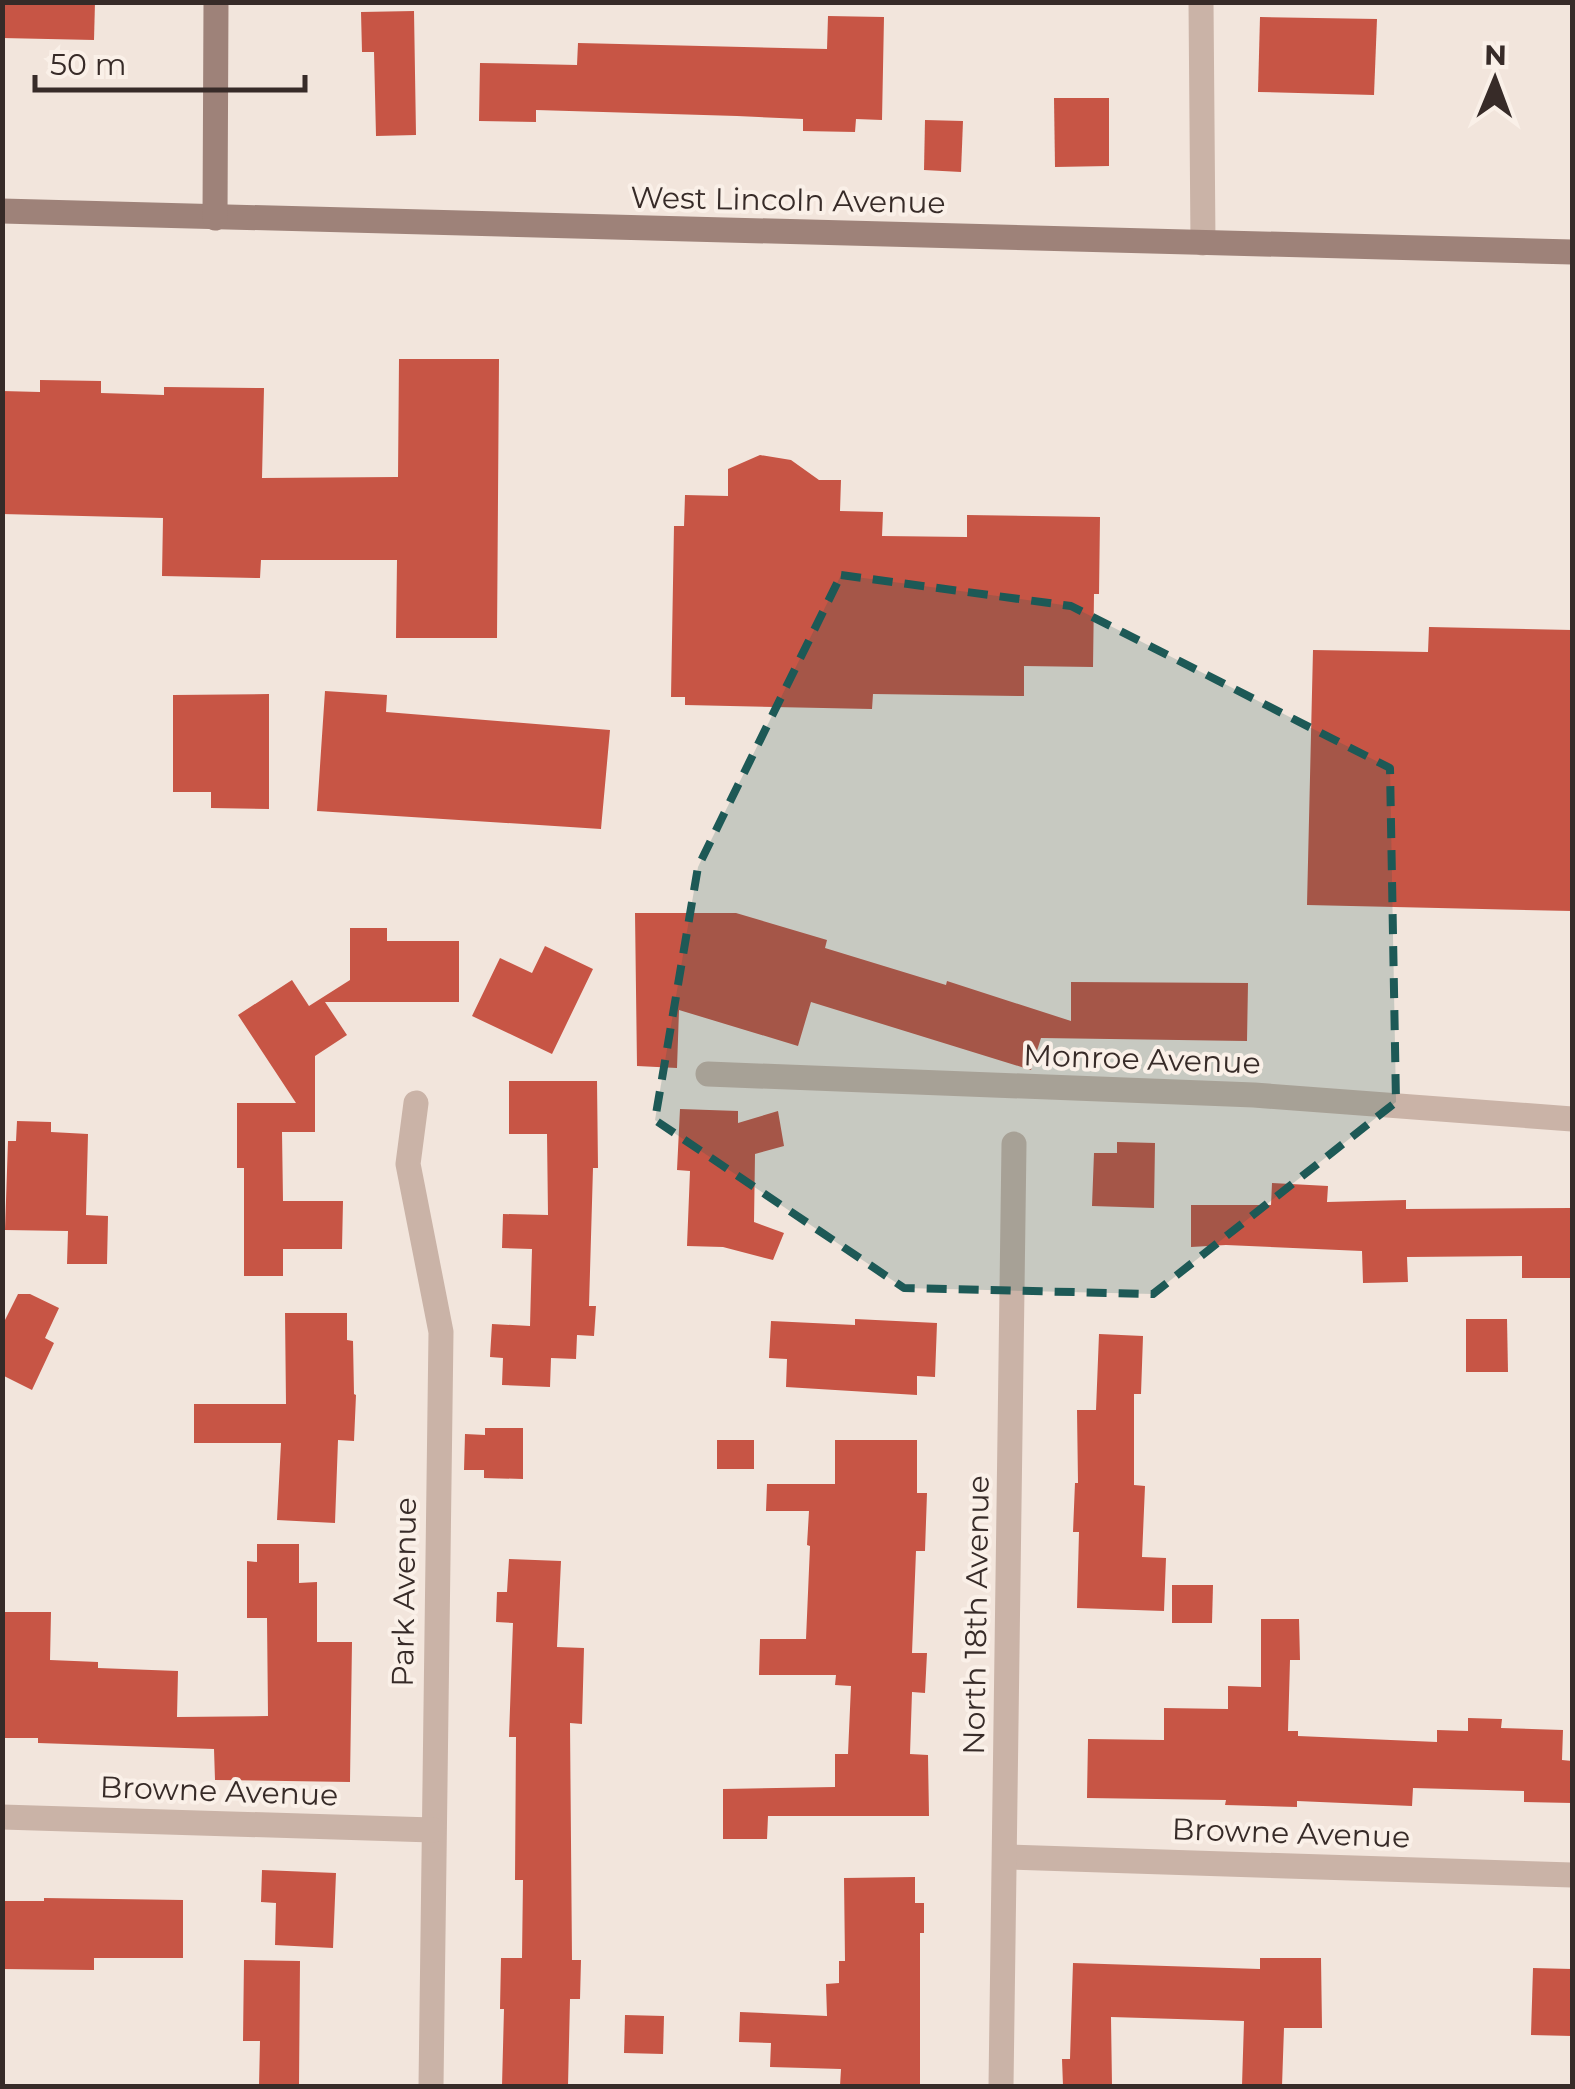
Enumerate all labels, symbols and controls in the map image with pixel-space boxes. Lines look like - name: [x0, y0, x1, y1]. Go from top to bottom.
- scale bar: [35, 30, 305, 92]
- north arrow: [1445, 30, 1545, 130]
- text: N: [1484, 38, 1507, 72]
- text: 50 m: [50, 46, 127, 83]
- street label: West Lincoln Avenue: [630, 179, 946, 221]
- street label: Monroe Avenue: [1023, 1036, 1261, 1082]
- street label: North 18th Avenue: [955, 1475, 997, 1755]
- street label: Park Avenue: [384, 1497, 424, 1687]
- street label: Browne Avenue: [99, 1768, 339, 1814]
- street label: Browne Avenue: [1171, 1810, 1411, 1856]

